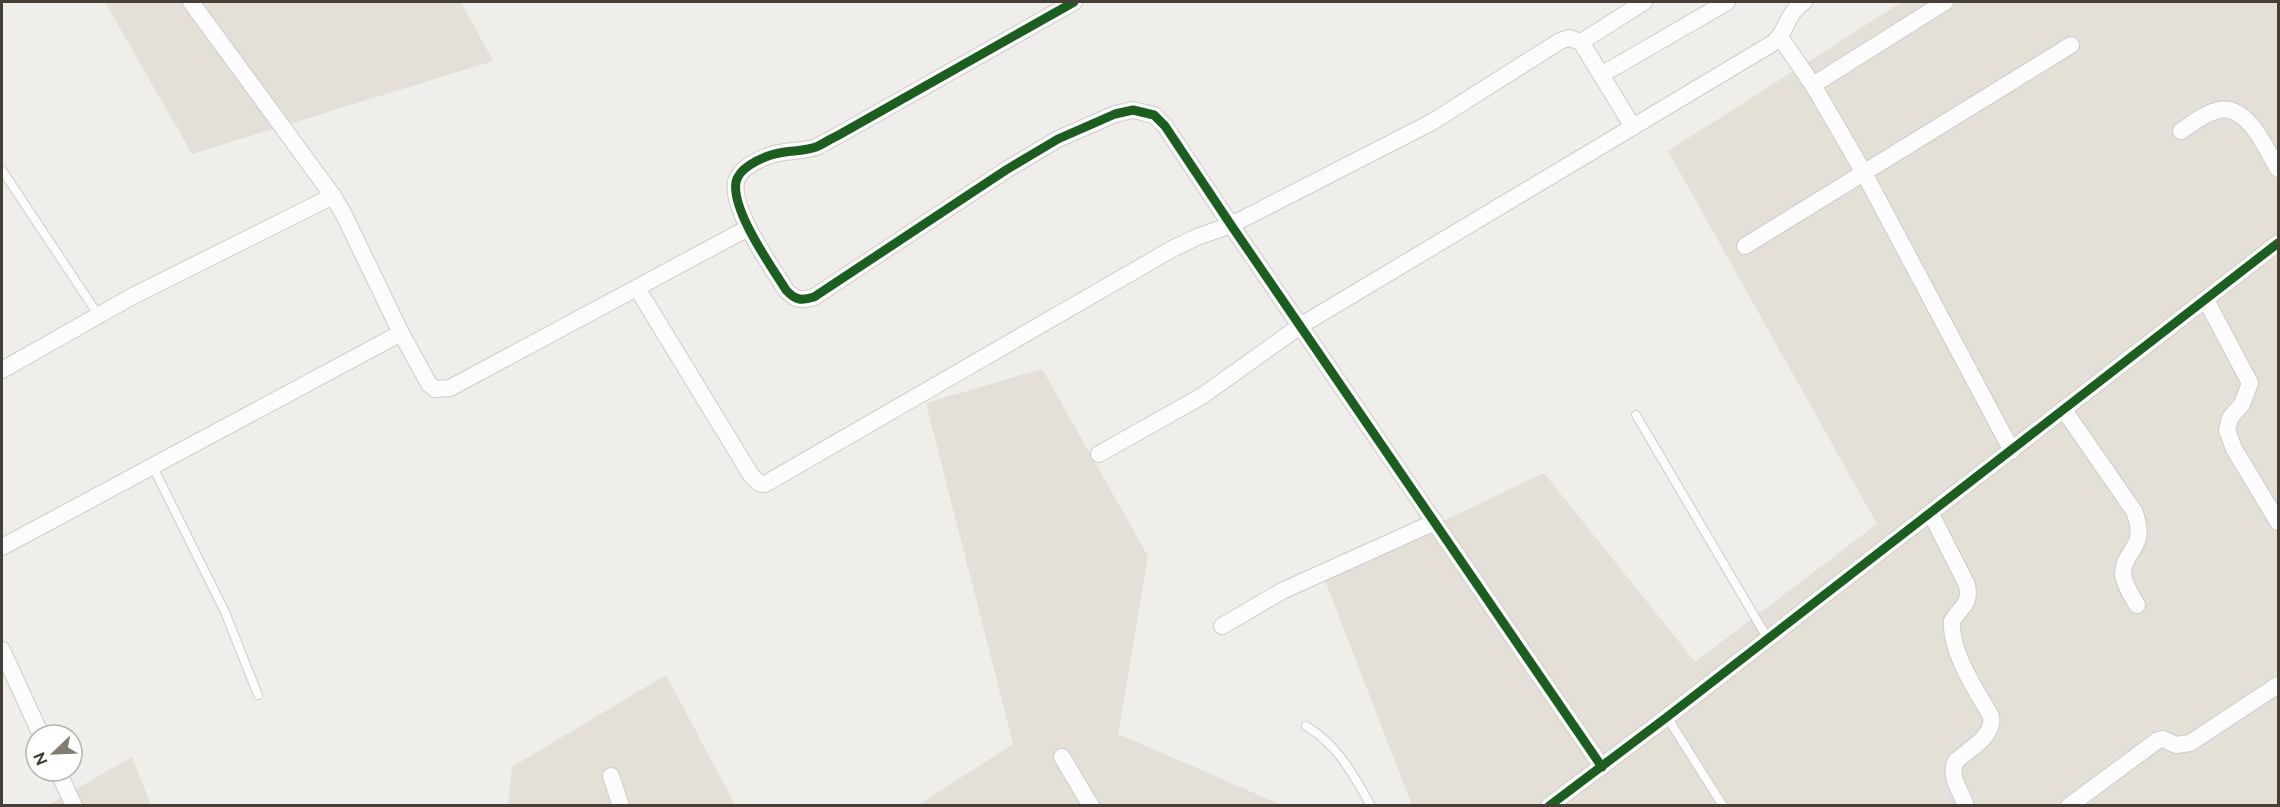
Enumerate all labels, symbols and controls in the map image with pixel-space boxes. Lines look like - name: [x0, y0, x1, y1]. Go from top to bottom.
- north arrow: [24, 723, 84, 783]
- text: N: [30, 749, 52, 768]

